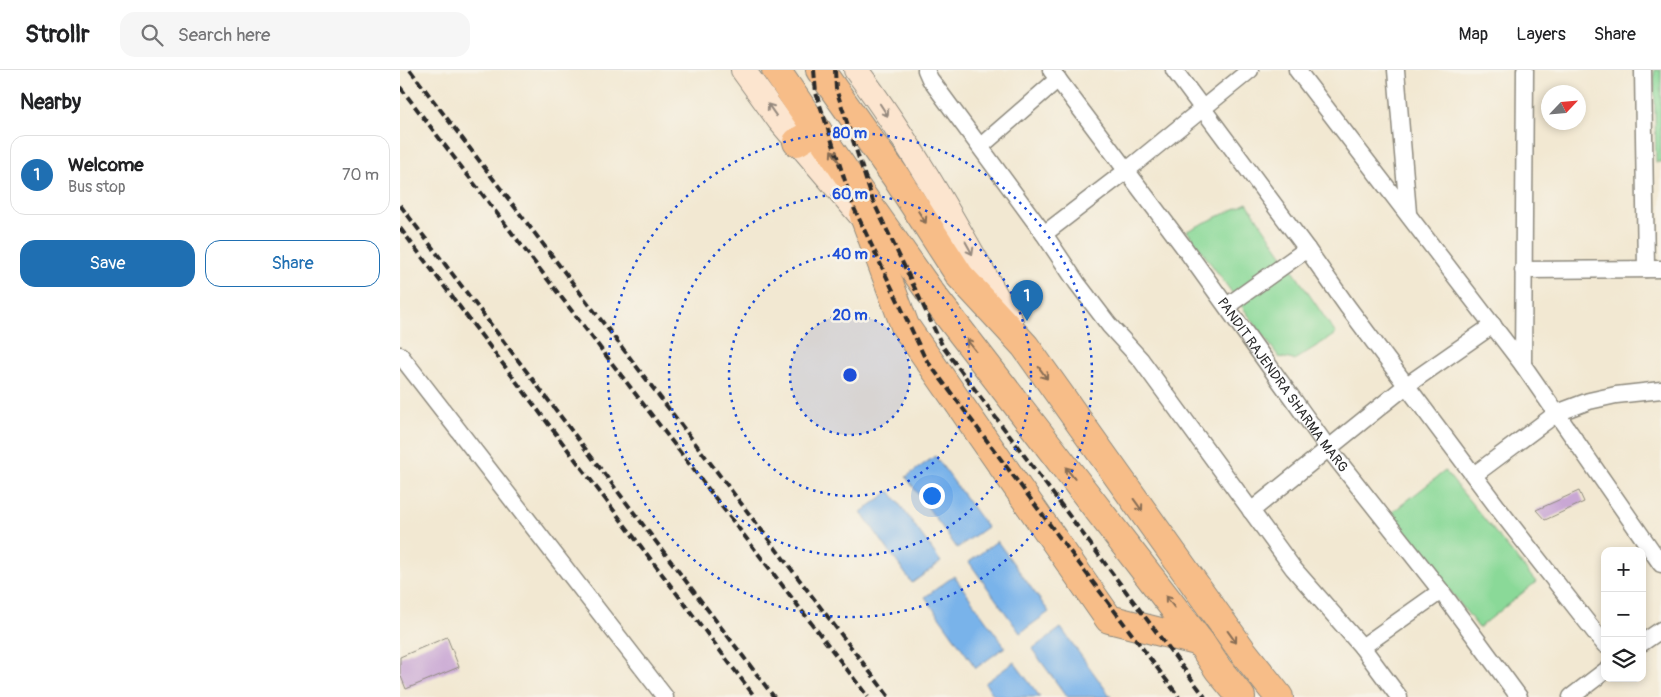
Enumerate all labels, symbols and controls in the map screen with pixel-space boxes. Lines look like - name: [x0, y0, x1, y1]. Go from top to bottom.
- search box: [120, 12, 470, 57]
- text: Strollr: [25, 20, 90, 49]
- icon: search: [138, 21, 166, 49]
- text: Search here: [178, 23, 270, 47]
- text: Map: [1459, 23, 1488, 46]
- text: Layers: [1516, 23, 1566, 46]
- text: Share: [1594, 23, 1636, 46]
- north arrow: [1541, 85, 1586, 130]
- text: Nearby: [20, 89, 81, 116]
- one-way arrow: [880, 102, 890, 116]
- one-way arrow: [767, 104, 777, 118]
- text: 80 m: [833, 124, 867, 143]
- one-way arrow: [830, 150, 840, 164]
- text: Welcome: [68, 153, 144, 177]
- text: 1: [34, 165, 40, 185]
- text: 70 m: [342, 165, 379, 185]
- text: Bus stop: [68, 177, 126, 197]
- text: 60 m: [832, 185, 868, 204]
- one-way arrow: [918, 210, 928, 224]
- button: Save: [20, 240, 195, 287]
- button: Share: [205, 240, 380, 287]
- one-way arrow: [965, 240, 975, 255]
- text: 40 m: [832, 245, 868, 264]
- pin: 1: [1011, 280, 1043, 321]
- street label: PANDIT RAJENDRA SHARMA MARG: [1214, 294, 1352, 476]
- text: 20 m: [832, 306, 868, 325]
- one-way arrow: [966, 338, 976, 352]
- centre of rings: [841, 366, 859, 384]
- one-way arrow: [1038, 366, 1048, 380]
- one-way arrow: [1065, 467, 1076, 480]
- your location: [919, 483, 945, 509]
- one-way arrow: [1133, 498, 1143, 512]
- map controls: [1601, 547, 1646, 682]
- button: +: [1601, 547, 1646, 592]
- button: −: [1601, 592, 1646, 637]
- one-way arrow: [1164, 596, 1175, 609]
- one-way arrow: [1227, 630, 1238, 643]
- button: layers: [1601, 637, 1646, 682]

